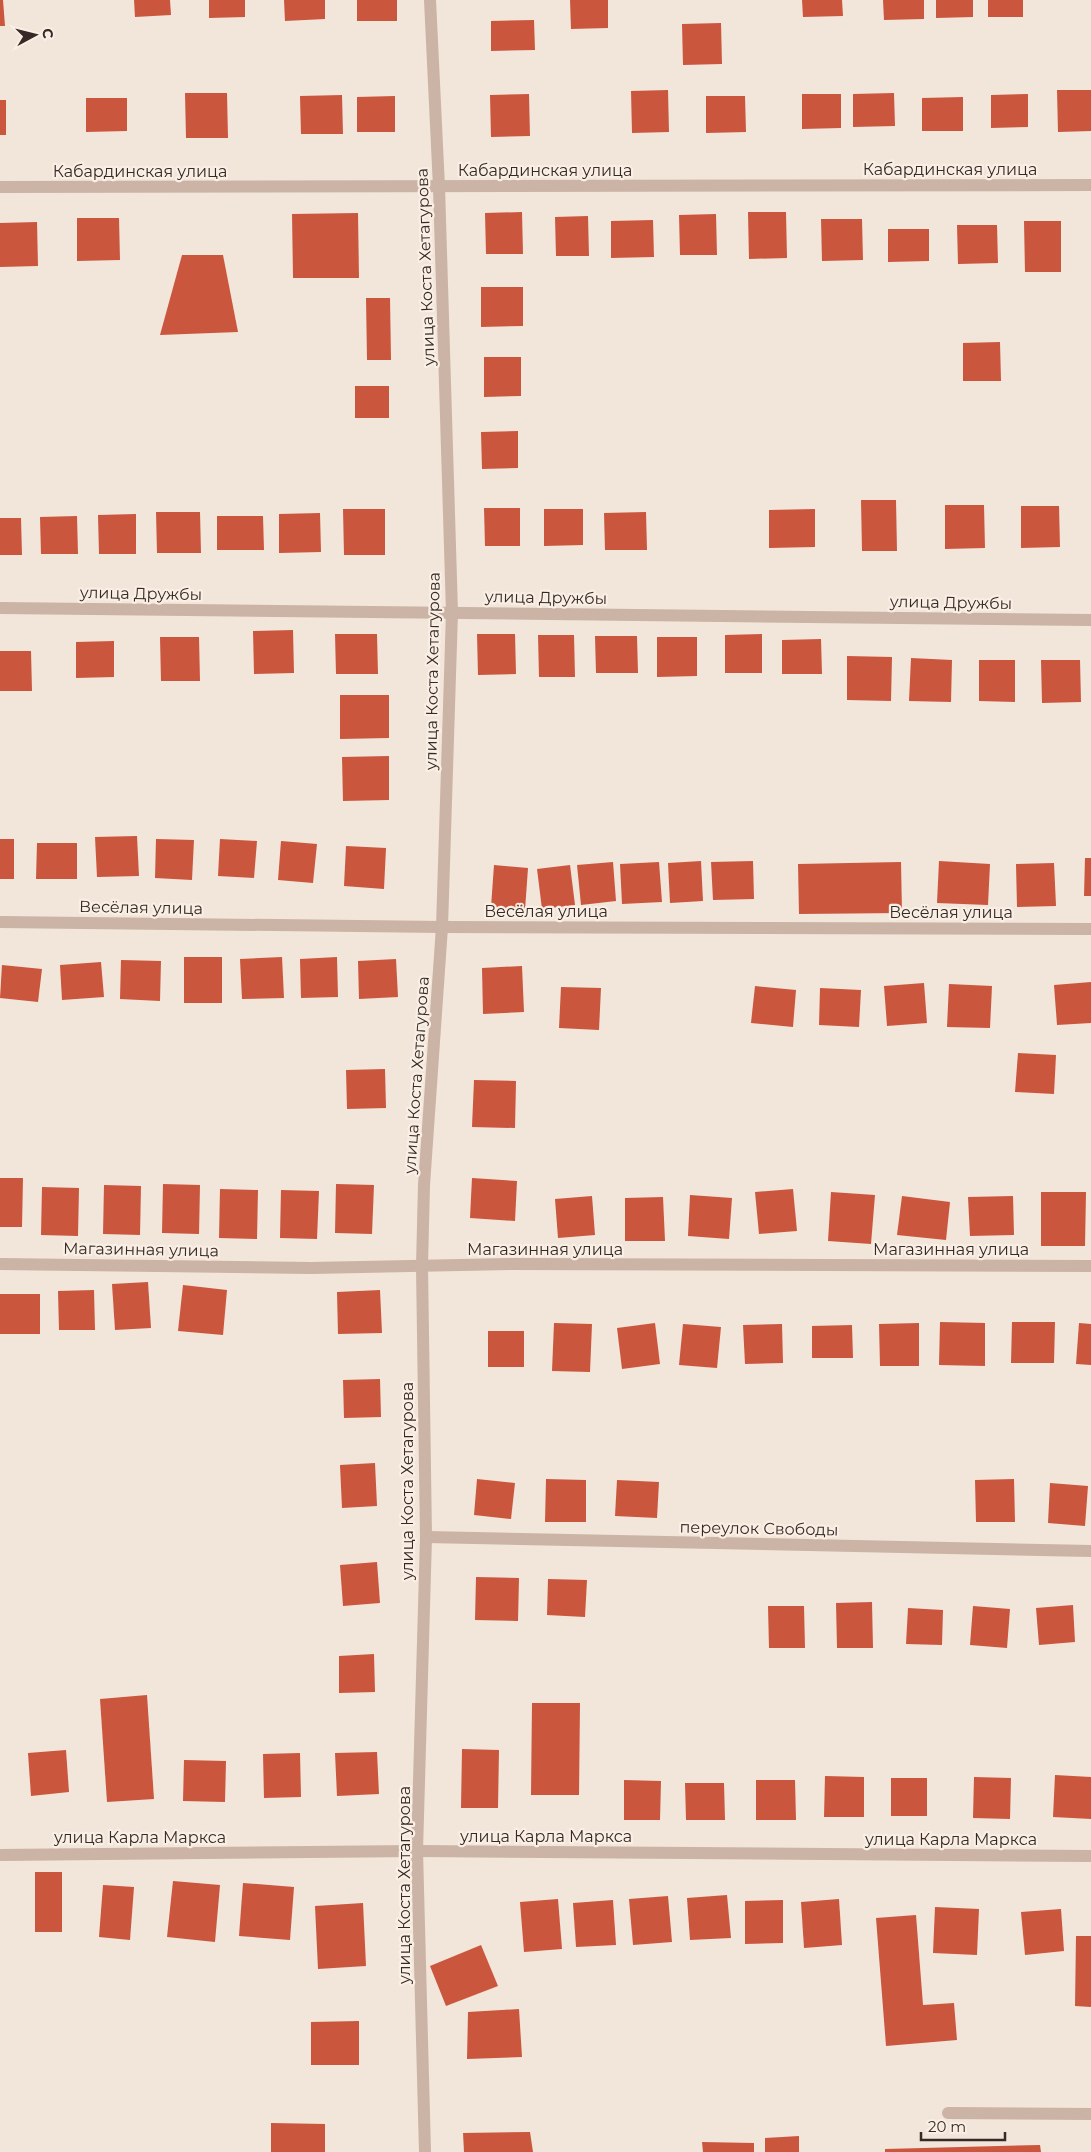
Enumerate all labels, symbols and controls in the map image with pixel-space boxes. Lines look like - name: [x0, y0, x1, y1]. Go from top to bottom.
- north arrow: [10, 10, 60, 60]
- text: С: [38, 27, 57, 40]
- street label: Кабардинская улица: [863, 160, 1037, 179]
- street label: Кабардинская улица: [458, 161, 632, 180]
- street label: Кабардинская улица: [53, 162, 227, 181]
- street label: улица Коста Хетагурова: [413, 168, 438, 367]
- street label: улица Коста Хетагурова: [421, 572, 444, 771]
- street label: улица Дружбы: [79, 583, 202, 604]
- street label: улица Дружбы: [484, 587, 607, 608]
- street label: улица Дружбы: [889, 592, 1012, 613]
- street label: Весёлая улица: [79, 897, 203, 918]
- street label: Весёлая улица: [484, 902, 608, 921]
- street label: Весёлая улица: [889, 903, 1013, 922]
- street label: улица Коста Хетагурова: [400, 976, 433, 1176]
- street label: Магазинная улица: [63, 1239, 219, 1260]
- street label: Магазинная улица: [467, 1240, 623, 1259]
- street label: Магазинная улица: [873, 1240, 1029, 1259]
- street label: улица Коста Хетагурова: [398, 1382, 417, 1581]
- street label: переулок Свободы: [679, 1518, 839, 1539]
- street label: улица Коста Хетагурова: [395, 1786, 414, 1985]
- street label: улица Карла Маркса: [459, 1827, 632, 1846]
- street label: улица Карла Маркса: [53, 1828, 226, 1847]
- street label: улица Карла Маркса: [864, 1830, 1037, 1849]
- scale bar: [921, 2110, 1005, 2142]
- text: 20 m: [928, 2117, 966, 2136]

